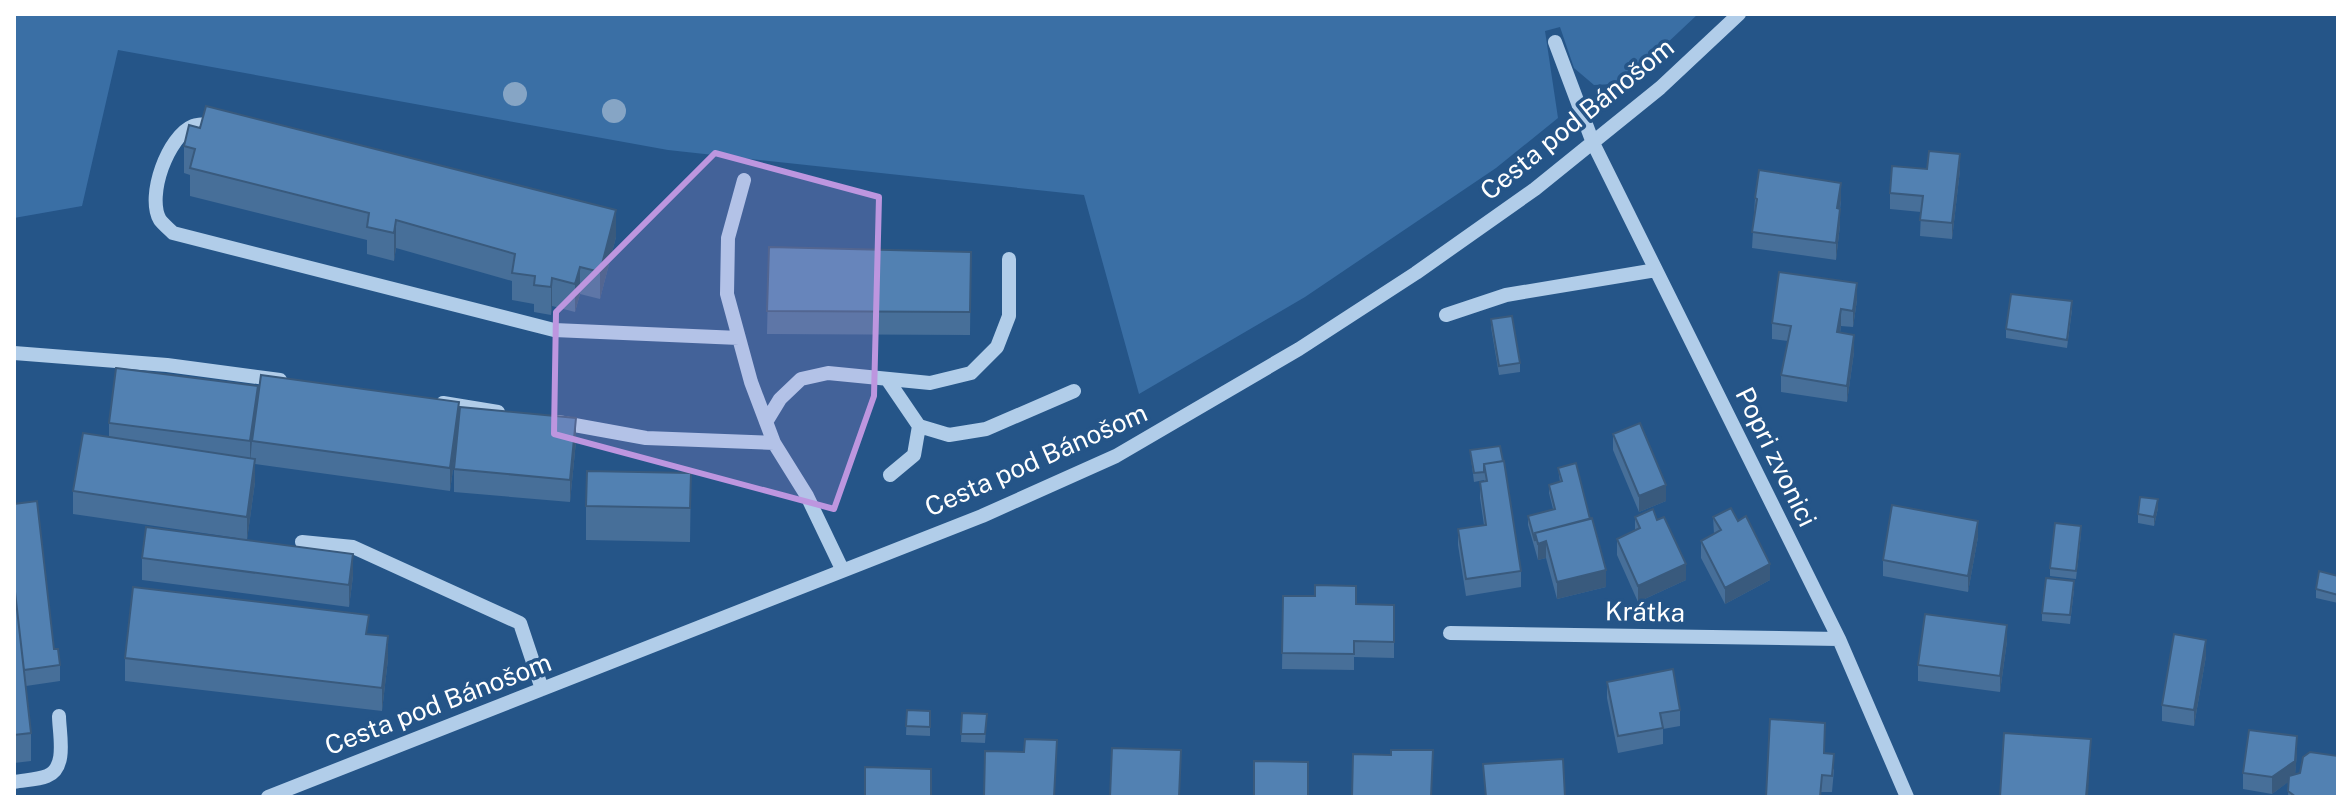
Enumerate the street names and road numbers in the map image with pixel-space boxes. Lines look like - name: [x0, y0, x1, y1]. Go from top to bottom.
- street label: Cesta pod Bánošom: [1474, 31, 1680, 206]
- street label: Popri zvonici: [1729, 382, 1824, 531]
- street label: Cesta pod Bánošom: [920, 397, 1152, 522]
- street label: Krátka: [1605, 595, 1685, 628]
- street label: Cesta pod Bánošom: [320, 646, 555, 761]

